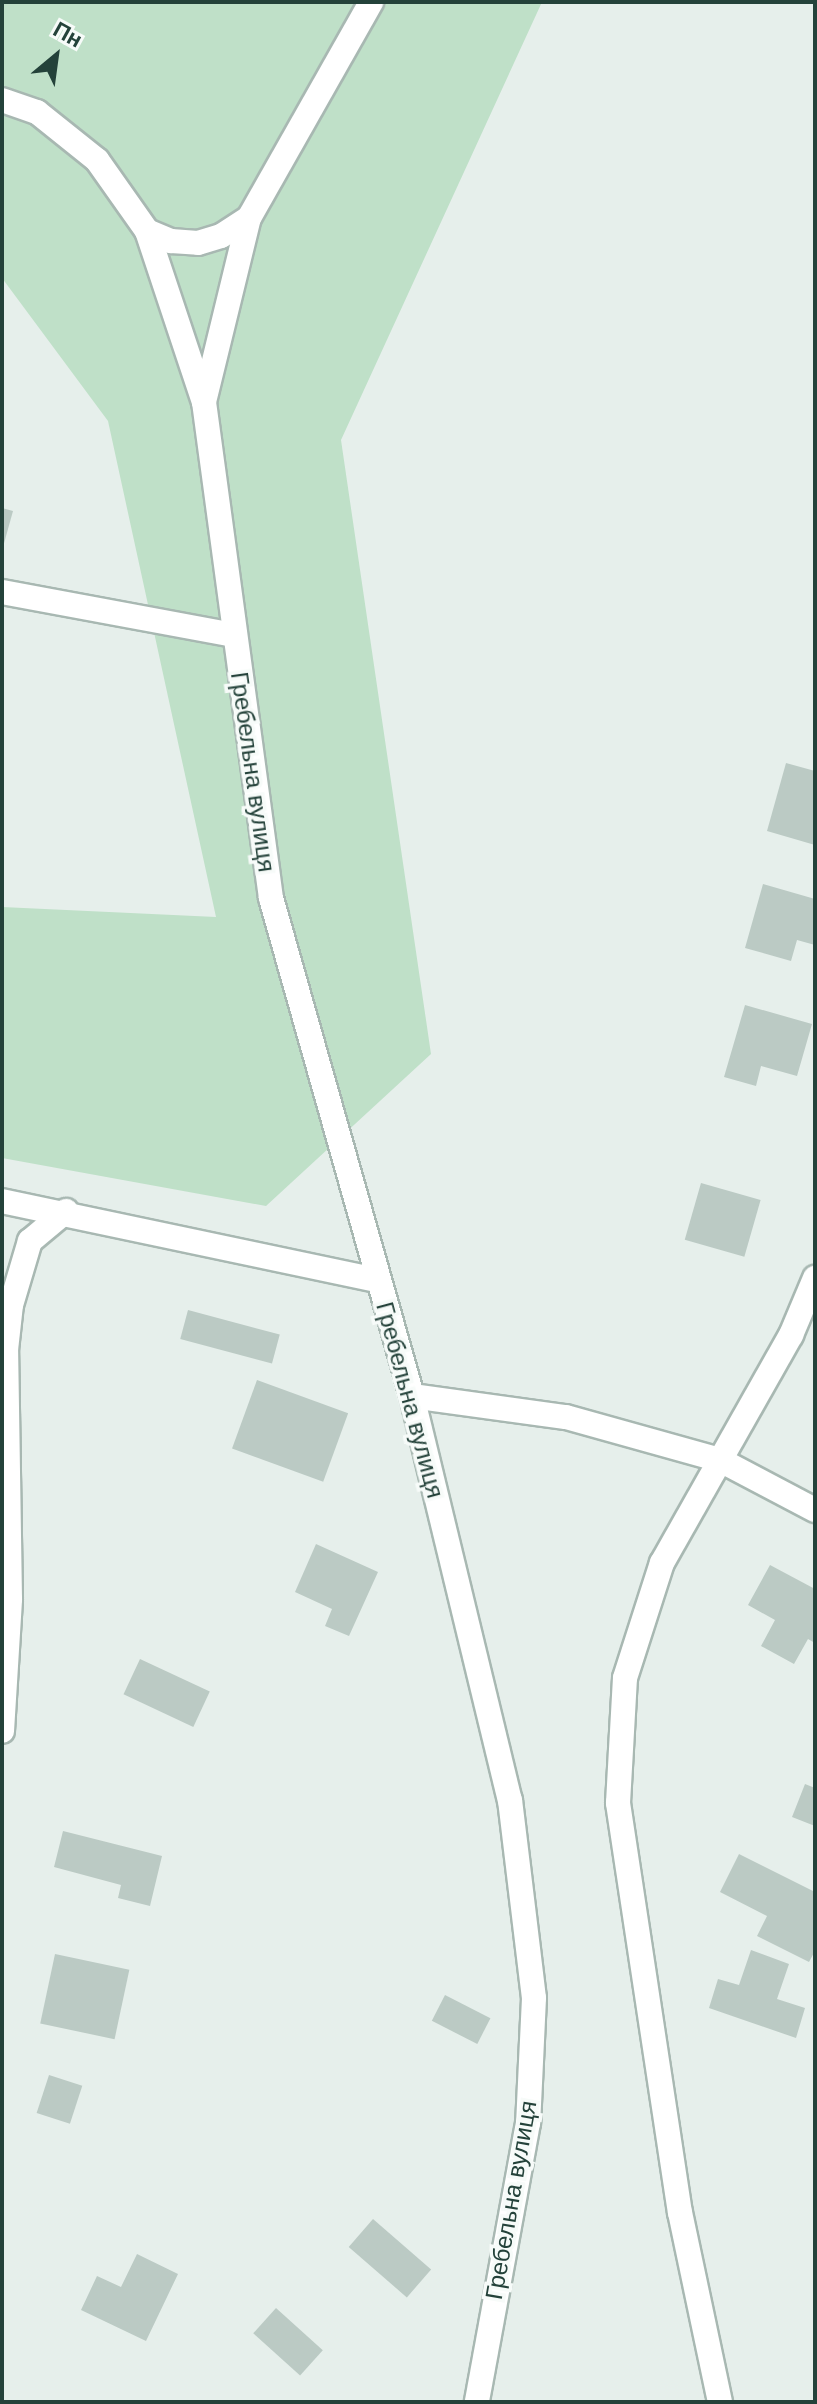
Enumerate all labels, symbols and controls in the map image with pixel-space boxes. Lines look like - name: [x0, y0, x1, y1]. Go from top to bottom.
- north arrow: [16, 16, 96, 96]
- text: Пн: [49, 17, 87, 53]
- street label: Гребельна вулиця: [225, 670, 281, 874]
- street label: Гребельна вулиця: [370, 1299, 450, 1501]
- street label: Гребельна вулиця: [479, 2098, 543, 2302]

